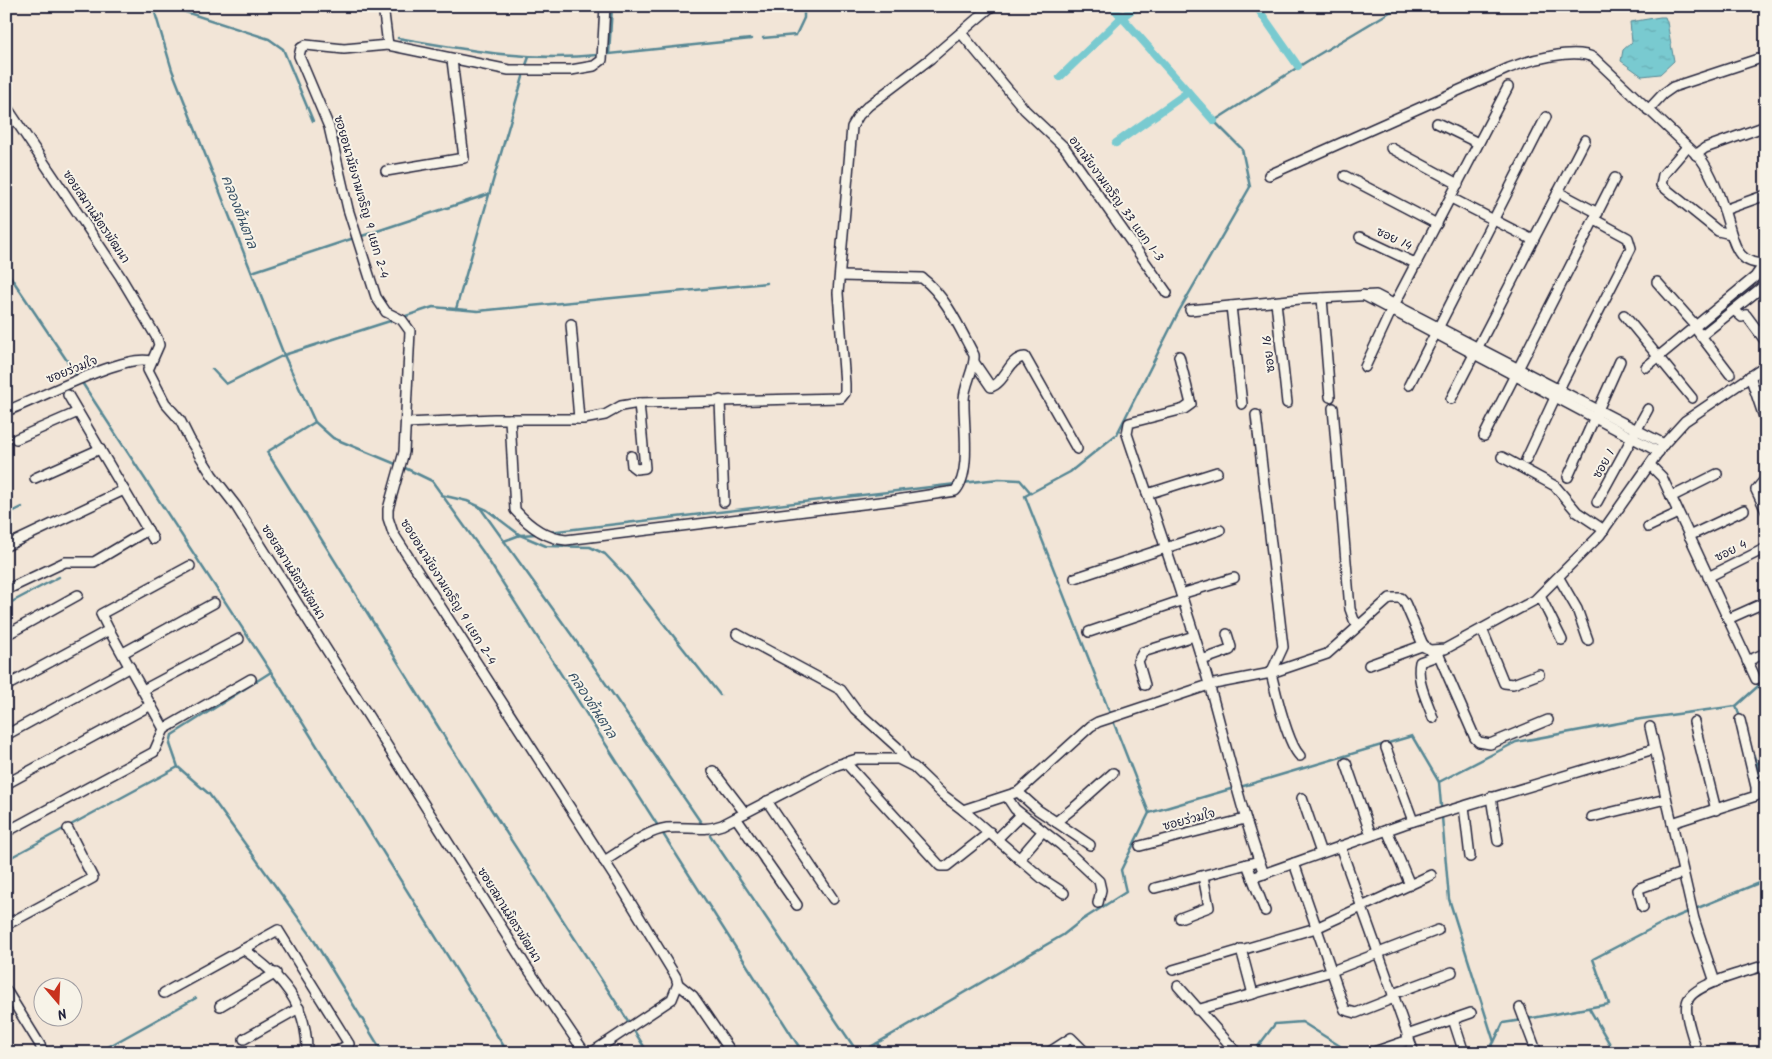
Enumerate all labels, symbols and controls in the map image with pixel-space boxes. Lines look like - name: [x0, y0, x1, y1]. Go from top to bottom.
- street label: ซอยอนามัยงามเจริญ 9 แยก 2-4: [329, 113, 394, 281]
- street label: อนามัยงามเจริญ 33 แยก 1-3: [1064, 132, 1168, 266]
- street label: ซอยสมานมิตรพัฒนา: [58, 167, 134, 267]
- water label: คลองต้นตาล: [215, 172, 263, 252]
- street label: ซอย 14: [1373, 222, 1415, 256]
- street label: ซอย 16: [1258, 334, 1280, 374]
- street label: ซอยร่วมใจ: [44, 351, 100, 389]
- street label: ซอย 1: [1588, 446, 1620, 482]
- street label: ซอยอนามัยงามเจริญ 9 แยก 2-4: [395, 515, 501, 669]
- street label: ซอยสมานมิตรพัฒนา: [256, 521, 330, 623]
- street label: ซอย 4: [1712, 535, 1751, 567]
- water label: คลองต้นตาล: [562, 667, 622, 744]
- street label: ซอยร่วมใจ: [1161, 804, 1217, 836]
- street label: ซอยสมานมิตรพัฒนา: [472, 864, 546, 966]
- north arrow: [32, 976, 82, 1026]
- text: N: [54, 1002, 70, 1025]

